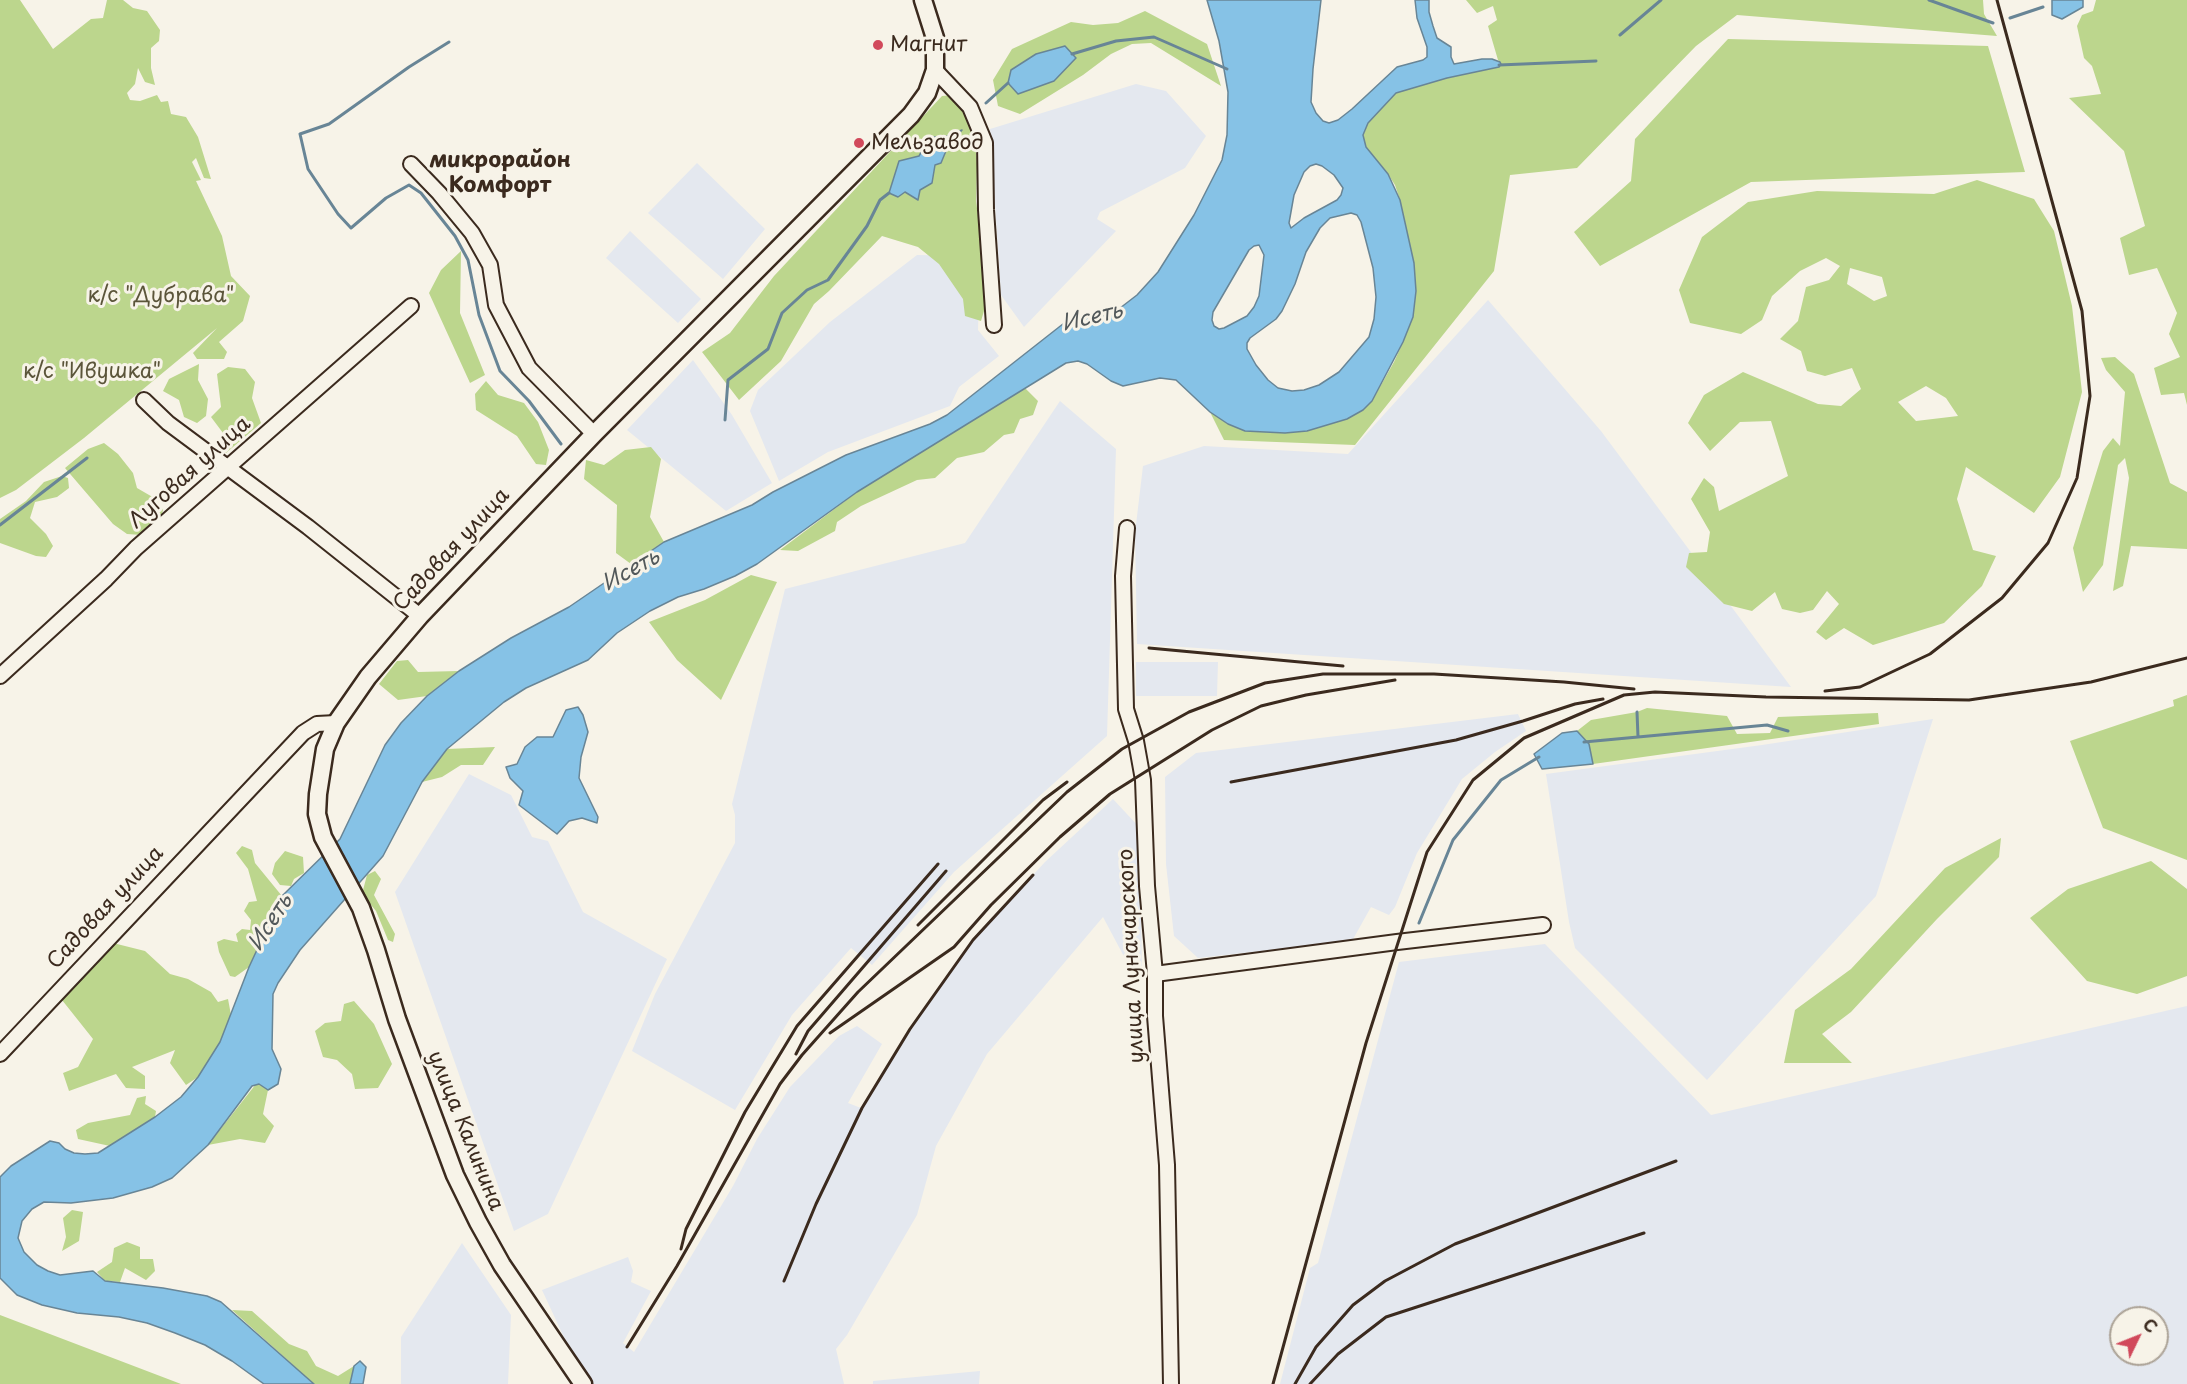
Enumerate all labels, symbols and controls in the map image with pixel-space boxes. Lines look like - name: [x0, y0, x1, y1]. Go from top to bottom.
- place label: Магнит: [890, 32, 967, 58]
- marker: Магнит: [871, 38, 885, 52]
- place label: Мельзавод: [871, 130, 984, 156]
- marker: Мельзавод: [852, 136, 866, 150]
- district label: микрорайон Комфорт: [429, 148, 571, 200]
- park label: к/с "Дубрава": [88, 283, 234, 309]
- water label: Исеть: [1059, 298, 1125, 338]
- park label: к/с "Ивушка": [23, 359, 161, 385]
- street label: Луговая улица: [124, 412, 256, 534]
- street label: Садовая улица: [389, 483, 515, 617]
- water label: Исеть: [598, 544, 664, 598]
- street label: Садовая улица: [43, 841, 169, 975]
- street label: улица Луначарского: [1114, 848, 1150, 1064]
- water label: Исеть: [243, 890, 299, 956]
- street label: улица Калинина: [421, 1047, 509, 1215]
- north arrow: [2109, 1306, 2169, 1366]
- text: С: [2138, 1312, 2164, 1338]

